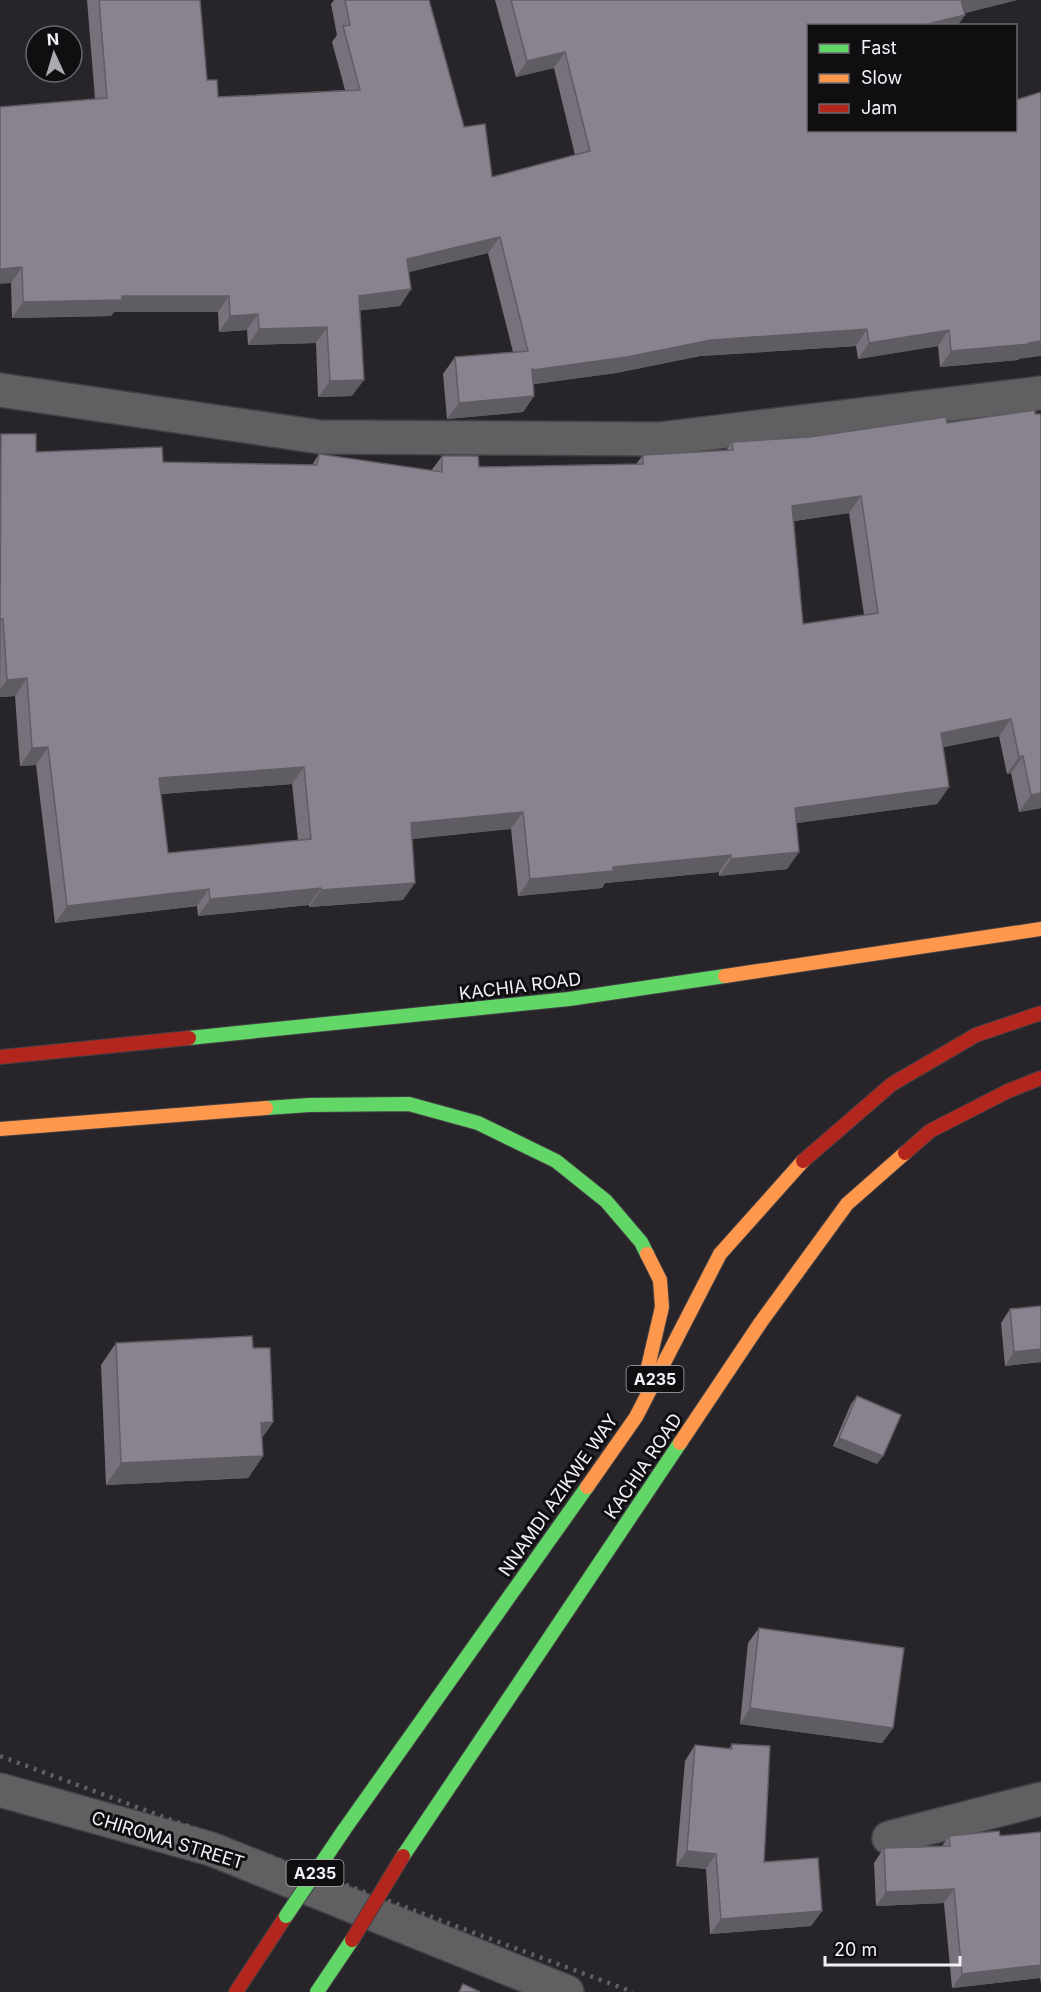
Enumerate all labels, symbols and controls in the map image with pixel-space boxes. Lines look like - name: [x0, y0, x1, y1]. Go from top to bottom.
- north arrow: [24, 24, 84, 84]
- legend: [807, 24, 1017, 132]
- text: N: [46, 29, 60, 49]
- text: Fast: [861, 37, 897, 58]
- text: Slow: [861, 67, 902, 88]
- text: Jam: [861, 97, 897, 118]
- street label: KACHIA ROAD: [458, 968, 582, 1004]
- road number: A235: [626, 1366, 684, 1392]
- street label: KACHIA ROAD: [600, 1409, 686, 1523]
- street label: NNAMDI AZIKWE WAY: [494, 1410, 622, 1580]
- street label: CHIROMA STREET: [89, 1807, 247, 1873]
- road number: A235: [286, 1860, 344, 1886]
- scale bar: [825, 1929, 960, 1967]
- text: 20 m: [834, 1939, 877, 1960]

